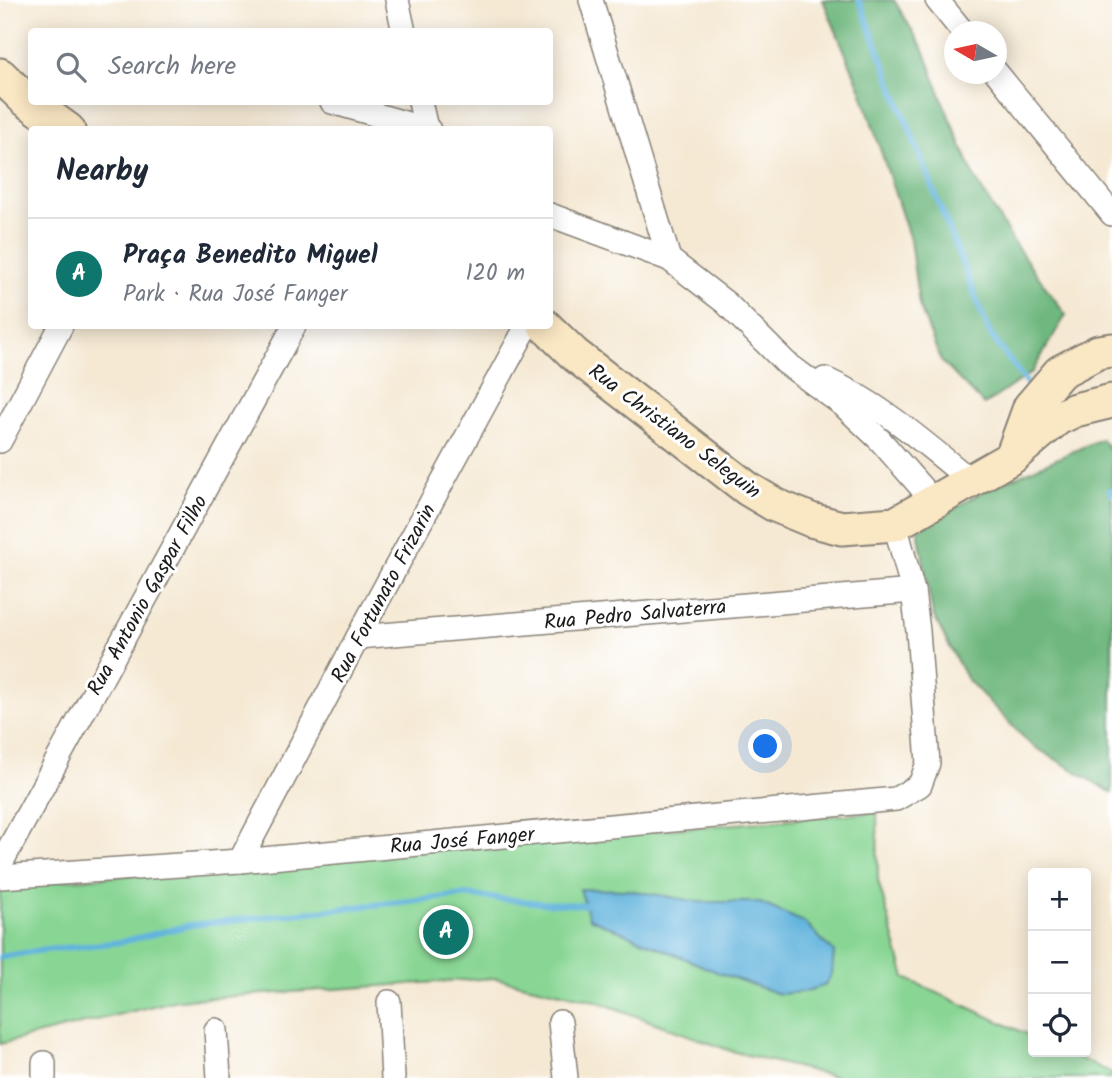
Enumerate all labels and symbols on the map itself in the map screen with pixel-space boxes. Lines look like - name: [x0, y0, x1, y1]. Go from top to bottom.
- north arrow: [944, 21, 1007, 84]
- street label: Rua Christiano Seleguin: [581, 356, 767, 508]
- street label: Rua Antonio Gaspar Filho: [79, 489, 217, 702]
- street label: Rua Fortunato Frizarin: [323, 498, 446, 689]
- street label: Rua Pedro Salvaterra: [543, 591, 728, 640]
- your location: [748, 729, 782, 763]
- street label: Rua José Fanger: [388, 819, 537, 864]
- pin: A: [423, 906, 469, 958]

